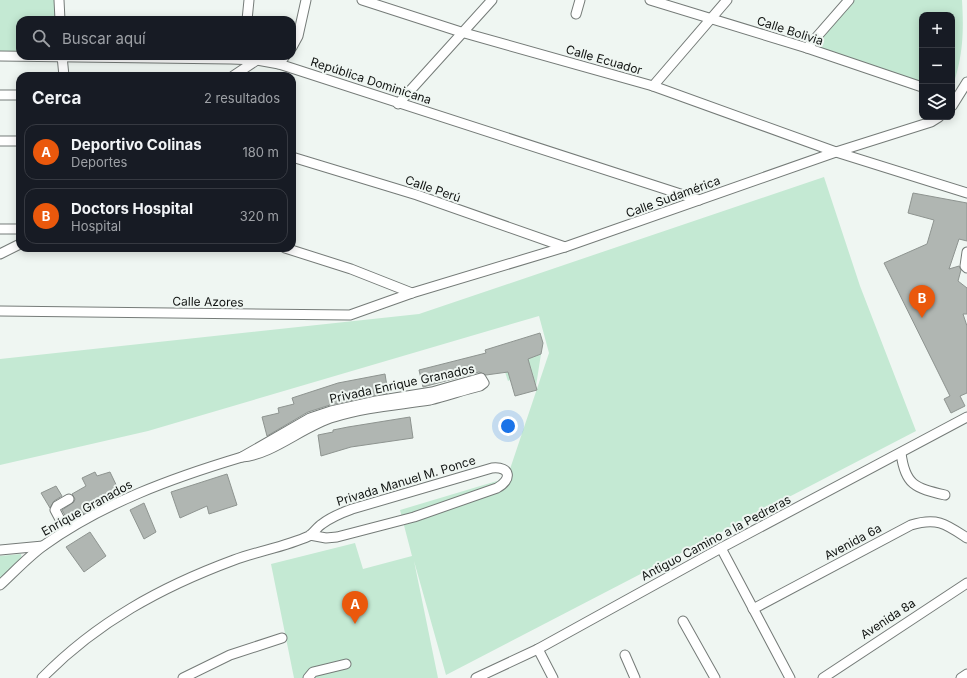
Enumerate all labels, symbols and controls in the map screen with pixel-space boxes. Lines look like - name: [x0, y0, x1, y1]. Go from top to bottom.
- map controls: [919, 12, 955, 120]
- button: +: [919, 12, 955, 48]
- street label: Calle Bolivia: [755, 13, 825, 48]
- search box: [16, 16, 296, 60]
- icon: search: [30, 27, 52, 49]
- text: Buscar aquí: [62, 29, 146, 48]
- street label: Calle Ecuador: [564, 41, 644, 78]
- button: −: [919, 48, 955, 84]
- street label: República Dominicana: [309, 54, 433, 107]
- button: layers: [919, 84, 955, 120]
- text: Cerca: [32, 88, 81, 108]
- text: 2 resultados: [204, 90, 280, 106]
- text: Deportivo Colinas: [71, 135, 202, 154]
- text: A: [41, 144, 51, 160]
- text: 180 m: [242, 144, 279, 160]
- text: Deportes: [71, 154, 127, 170]
- street label: Calle Perú: [403, 172, 463, 205]
- street label: Calle Sudamérica: [624, 172, 722, 221]
- text: Doctors Hospital: [71, 199, 193, 218]
- text: B: [42, 208, 50, 224]
- text: 320 m: [240, 208, 279, 224]
- text: Hospital: [71, 218, 121, 234]
- pin: B: [909, 285, 935, 318]
- street label: Calle Azores: [172, 293, 244, 310]
- street label: Privada Enrique Granados: [328, 361, 476, 406]
- your location: [498, 416, 518, 436]
- street label: Privada Manuel M. Ponce: [335, 452, 477, 509]
- street label: Enrique Granados: [39, 476, 135, 539]
- street label: Antiguo Camino a la Pedreras: [638, 492, 793, 584]
- street label: Avenida 6a: [822, 520, 884, 563]
- pin: A: [342, 591, 368, 624]
- street label: Avenida 8a: [857, 595, 918, 642]

